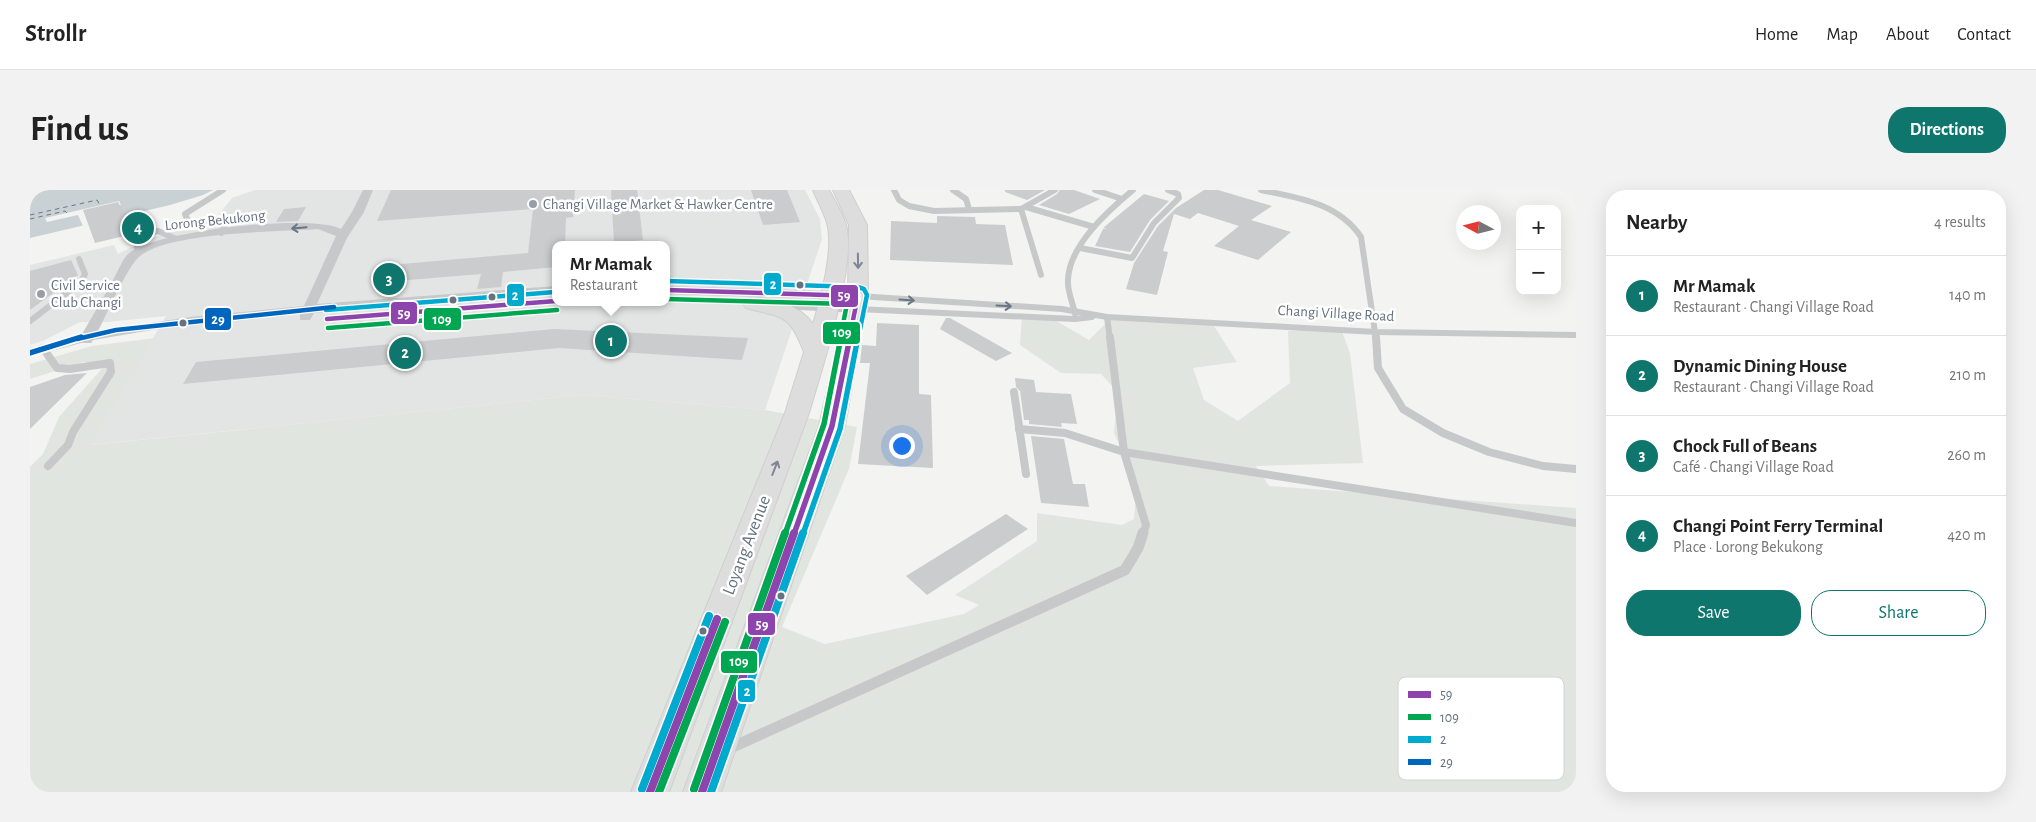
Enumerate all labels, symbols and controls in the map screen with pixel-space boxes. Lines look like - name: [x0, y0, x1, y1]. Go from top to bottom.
- text: Strollr: [25, 22, 86, 46]
- text: Home: [1755, 26, 1798, 44]
- text: Map: [1826, 26, 1858, 44]
- text: About: [1886, 26, 1929, 44]
- text: Contact: [1957, 26, 2011, 44]
- button: Directions: [1888, 107, 2006, 153]
- text: Find us: [30, 112, 129, 147]
- place label: Changi Village Market & Hawker Centre: [543, 197, 773, 212]
- marker: Changi Village Market & Hawker Centre: [527, 198, 539, 210]
- north arrow: [1456, 205, 1501, 250]
- map controls: [1516, 205, 1561, 295]
- button: +: [1516, 205, 1561, 250]
- street label: Lorong Bekukong: [164, 208, 267, 233]
- pin: 4: [122, 209, 154, 247]
- text: Nearby: [1626, 212, 1687, 233]
- text: 4 results: [1934, 214, 1986, 230]
- one-way arrow: [292, 223, 308, 232]
- popup: [552, 241, 670, 306]
- button: −: [1516, 250, 1561, 295]
- one-way arrow: [853, 252, 863, 268]
- text: Mr Mamak: [570, 255, 652, 274]
- pin: 3: [373, 260, 405, 298]
- line badge: 2: [763, 272, 782, 296]
- text: Restaurant: [570, 277, 638, 293]
- text: Mr Mamak: [1673, 277, 1755, 296]
- place label: Civil Service Club Changi: [51, 278, 121, 310]
- text: 2: [770, 278, 777, 292]
- unlabelled marker: [795, 280, 805, 290]
- line badge: 2: [506, 283, 525, 307]
- line badge: 59: [830, 284, 859, 308]
- text: 1: [1639, 287, 1645, 303]
- text: 140 m: [1949, 287, 1986, 303]
- marker: Civil Service Club Changi: [35, 288, 47, 300]
- text: 2: [512, 289, 519, 303]
- text: 59: [838, 289, 851, 303]
- unlabelled marker: [487, 292, 497, 302]
- unlabelled marker: [448, 295, 458, 305]
- one-way arrow: [899, 295, 915, 304]
- text: Restaurant · Changi Village Road: [1673, 299, 1874, 315]
- line badge: 59: [390, 301, 418, 325]
- one-way arrow: [996, 302, 1012, 311]
- street label: Changi Village Road: [1277, 303, 1395, 324]
- line badge: 29: [204, 307, 232, 331]
- text: 59: [398, 307, 411, 321]
- line badge: 109: [423, 307, 462, 331]
- text: 29: [211, 313, 225, 327]
- text: 109: [432, 313, 452, 327]
- unlabelled marker: [178, 318, 188, 328]
- line badge: 109: [822, 321, 861, 345]
- pin: 1: [595, 322, 627, 360]
- text: 109: [832, 326, 852, 340]
- pin: 2: [389, 334, 421, 372]
- text: Dynamic Dining House: [1673, 357, 1847, 376]
- text: 2: [1638, 367, 1646, 383]
- text: 210 m: [1949, 367, 1986, 383]
- text: Restaurant · Changi Village Road: [1673, 379, 1874, 395]
- your location: [889, 433, 915, 459]
- text: Chock Full of Beans: [1673, 437, 1817, 456]
- text: 3: [1639, 447, 1645, 463]
- text: 260 m: [1947, 447, 1986, 463]
- text: Café · Changi Village Road: [1673, 459, 1834, 475]
- one-way arrow: [771, 461, 780, 477]
- street label: Loyang Avenue: [720, 493, 774, 598]
- text: Changi Point Ferry Terminal: [1673, 517, 1883, 536]
- text: 4: [1638, 527, 1646, 543]
- text: 420 m: [1947, 527, 1986, 543]
- text: Place · Lorong Bekukong: [1673, 539, 1823, 555]
- button: Save: [1626, 590, 1801, 636]
- button: Share: [1811, 590, 1986, 636]
- unlabelled marker: [776, 591, 786, 601]
- line badge: 59: [747, 612, 776, 636]
- text: 59: [756, 618, 769, 632]
- unlabelled marker: [698, 626, 708, 636]
- line badge: 109: [720, 650, 758, 674]
- text: 109: [729, 655, 749, 669]
- legend: [1398, 677, 1564, 780]
- line badge: 2: [737, 679, 756, 703]
- text: 2: [744, 685, 751, 699]
- text: 59: [1440, 688, 1452, 702]
- text: 109: [1440, 711, 1459, 725]
- text: 2: [1440, 733, 1446, 747]
- text: 29: [1440, 756, 1453, 770]

